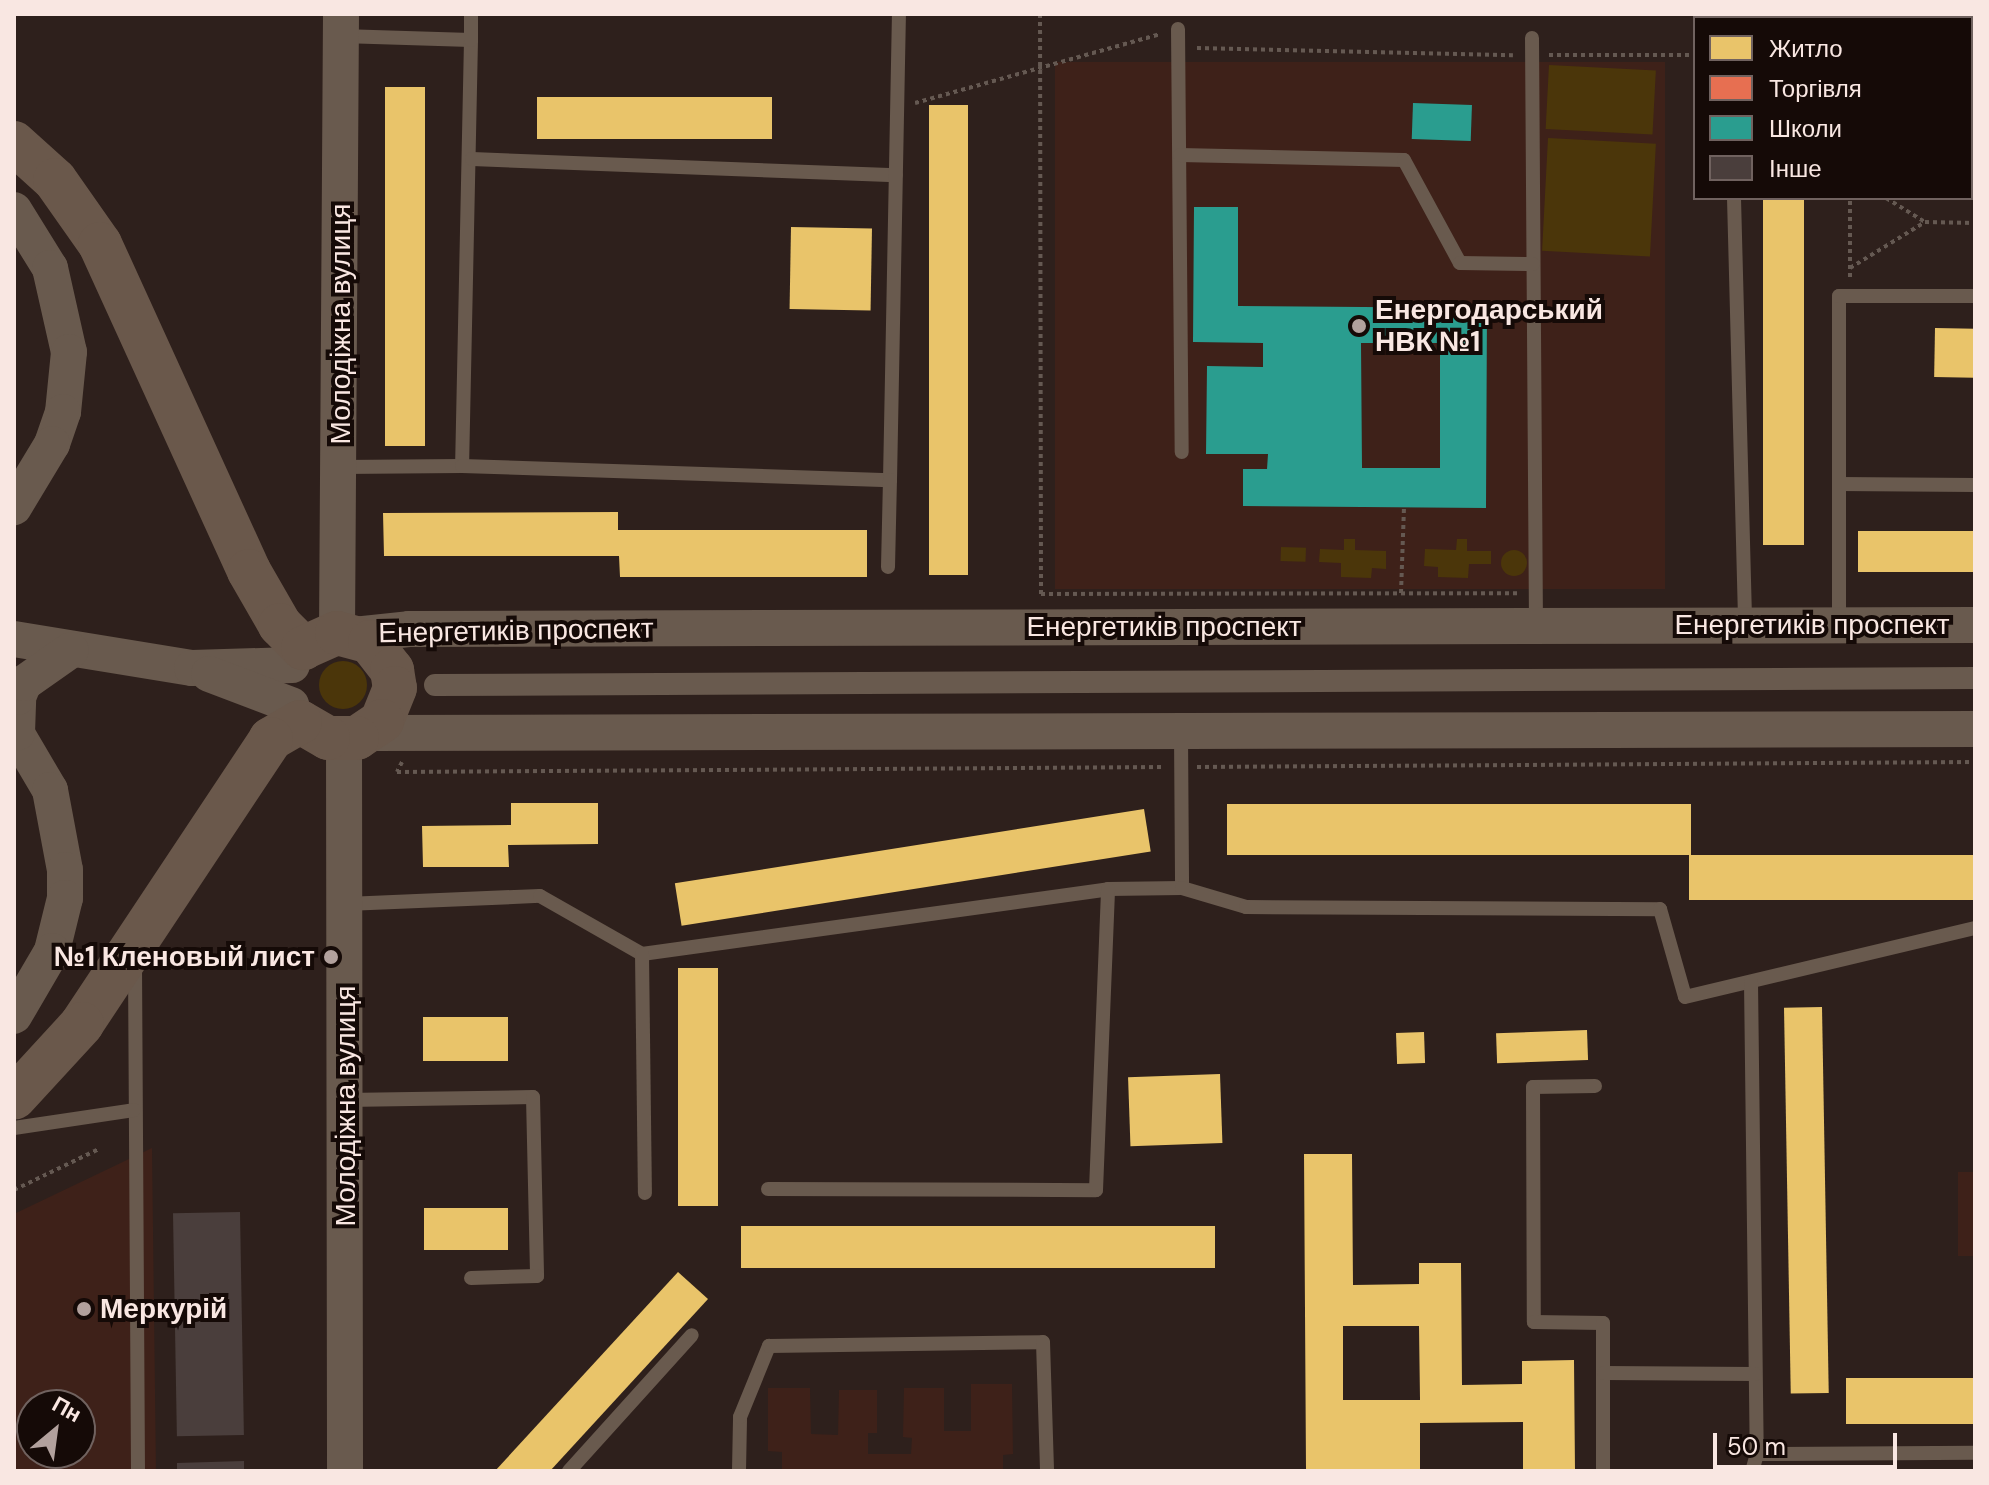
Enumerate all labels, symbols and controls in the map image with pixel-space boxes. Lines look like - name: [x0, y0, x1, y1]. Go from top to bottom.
- legend: [1693, 16, 1973, 200]
- text: Житло: [1769, 33, 1843, 64]
- text: Торгівля: [1769, 73, 1862, 104]
- text: Школи: [1769, 113, 1842, 144]
- text: Інше: [1769, 153, 1822, 184]
- street label: Молодіжна вулиця: [324, 204, 358, 444]
- place label: Енергодарський НВК №1: [1375, 293, 1603, 359]
- marker: Енергодарський НВК №1: [1350, 317, 1368, 335]
- street label: Енергетиків проспект: [1674, 608, 1950, 642]
- street label: Енергетиків проспект: [1026, 610, 1302, 644]
- street label: Енергетиків проспект: [378, 612, 654, 650]
- place label: №1 Кленовый лист: [54, 940, 315, 974]
- marker: №1 Кленовый лист: [322, 948, 340, 966]
- street label: Молодіжна вулиця: [329, 986, 363, 1226]
- place label: Меркурій: [100, 1292, 227, 1326]
- marker: Меркурій: [75, 1300, 93, 1318]
- north arrow: [16, 1389, 96, 1469]
- text: Пн: [47, 1390, 87, 1429]
- scale bar: [1717, 1417, 1901, 1467]
- text: 50 m: [1727, 1431, 1786, 1462]

